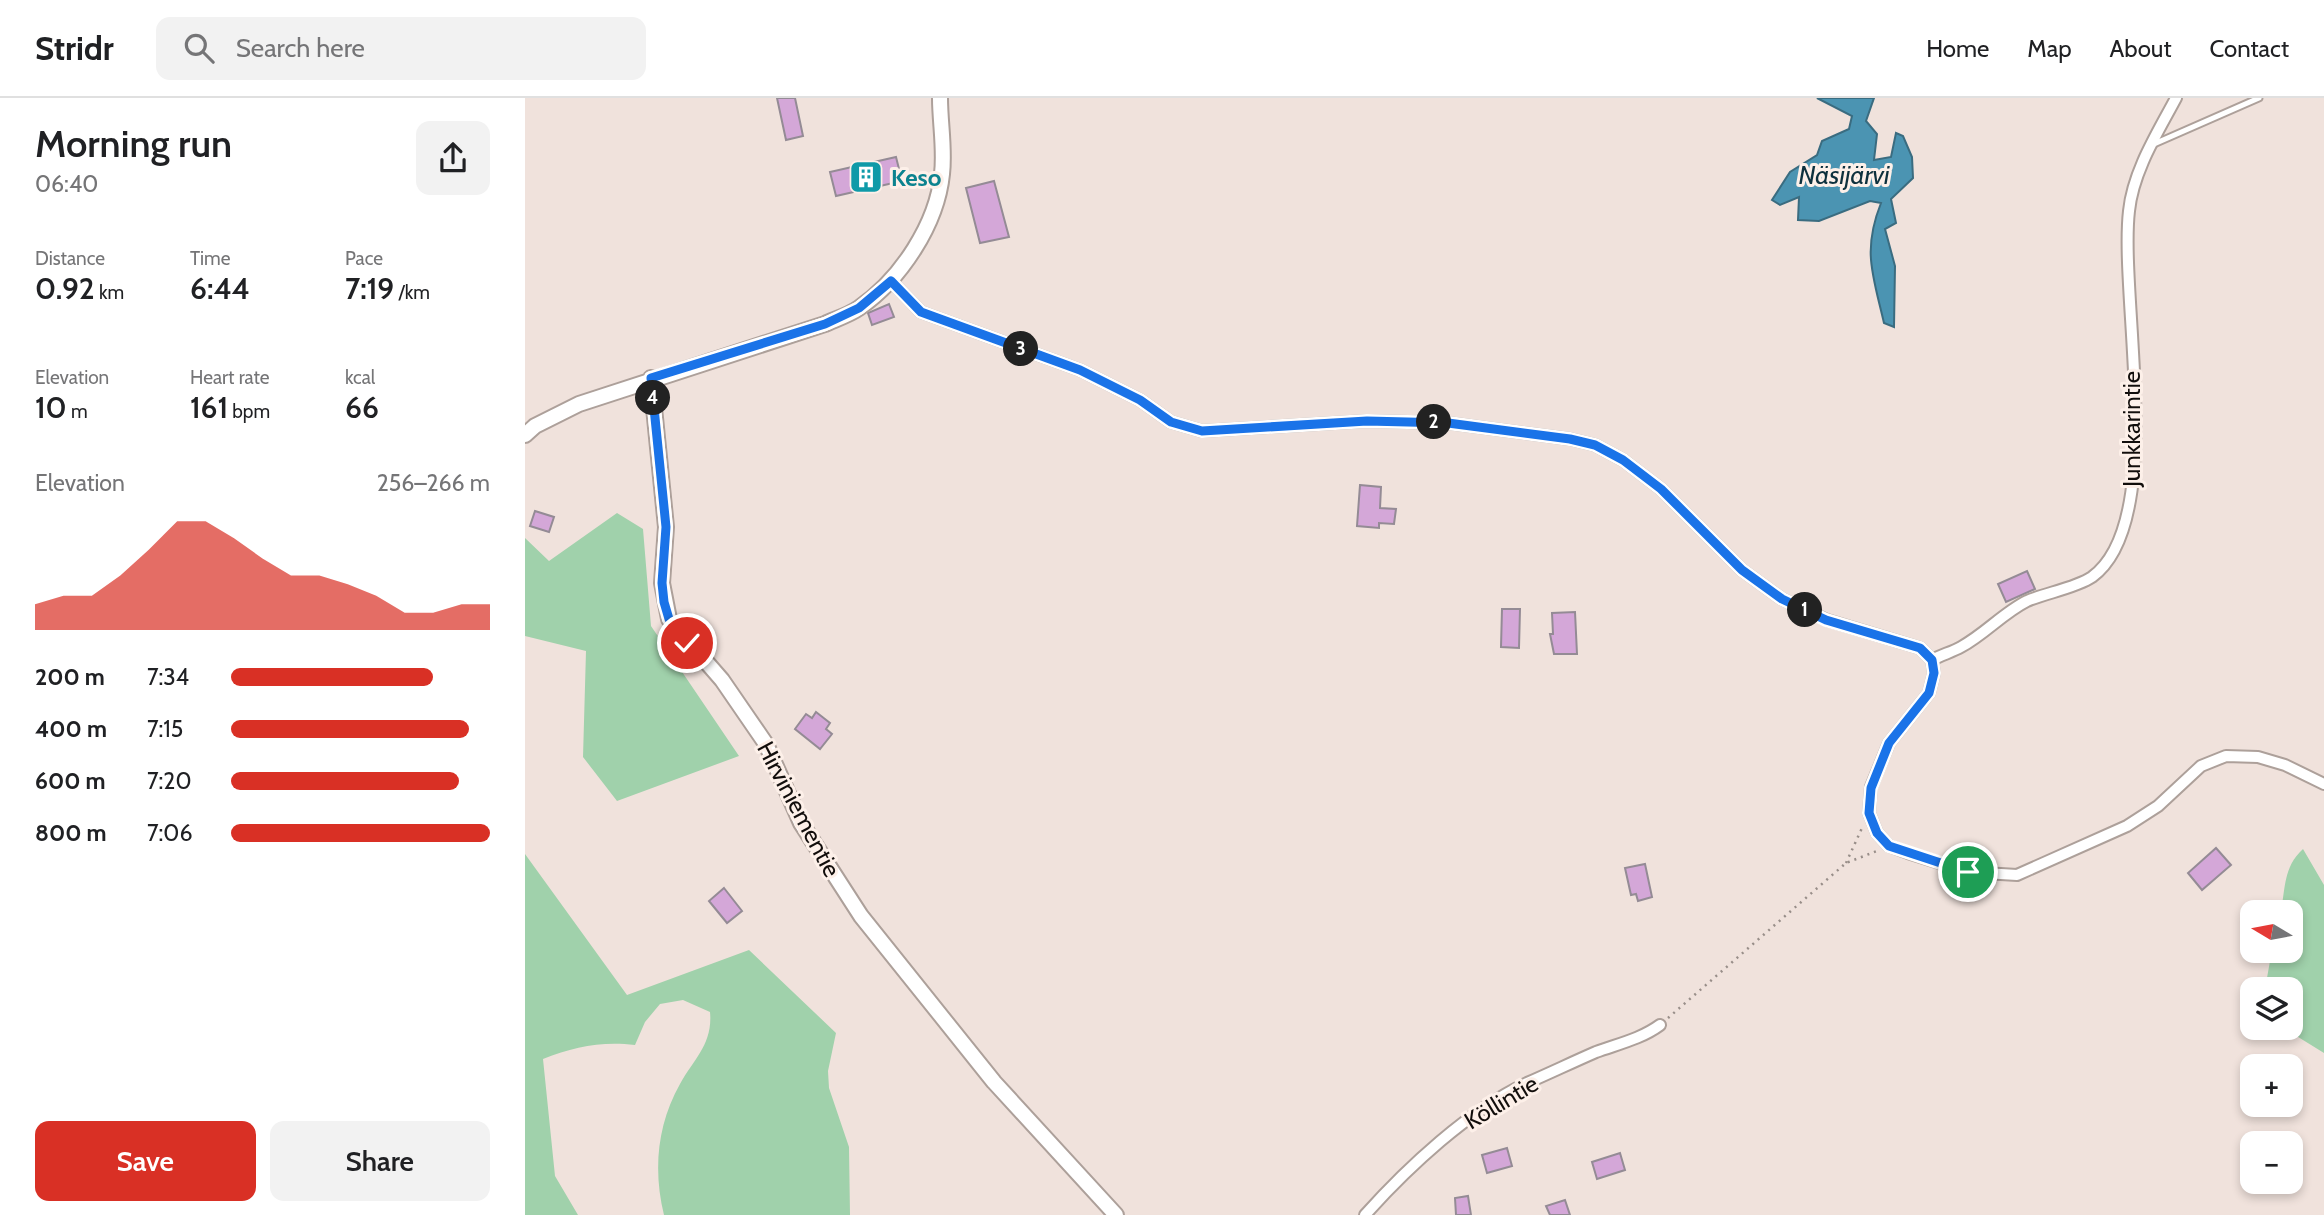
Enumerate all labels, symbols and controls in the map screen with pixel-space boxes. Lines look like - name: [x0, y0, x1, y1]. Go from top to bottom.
- search box: [156, 17, 646, 80]
- text: Stridr: [35, 28, 114, 68]
- icon: search: [180, 29, 218, 67]
- text: Search here: [236, 32, 365, 64]
- text: Home: [1926, 34, 1989, 63]
- text: Map: [2027, 34, 2072, 63]
- text: About: [2110, 34, 2172, 63]
- text: Contact: [2210, 34, 2289, 63]
- text: Morning run: [35, 120, 232, 167]
- button: share: [416, 121, 490, 195]
- building icon: Keso: [847, 158, 885, 196]
- water label: Näsijärvi: [1798, 159, 1890, 191]
- place label: Keso: [891, 163, 942, 192]
- text: 06:40: [35, 170, 98, 198]
- text: Distance: [35, 247, 105, 270]
- text: Time: [190, 247, 230, 270]
- text: Pace: [345, 247, 383, 270]
- text: 0.92: [35, 270, 95, 307]
- text: 6:44: [190, 270, 250, 307]
- text: 7:19: [345, 270, 394, 307]
- text: km: [95, 281, 124, 304]
- text: /km: [394, 281, 430, 304]
- pin: 3: [1003, 331, 1039, 366]
- text: 3: [1015, 337, 1026, 360]
- text: Elevation: [35, 366, 109, 389]
- text: Heart rate: [190, 366, 270, 389]
- text: kcal: [345, 366, 375, 389]
- street label: Junkkarintie: [2117, 371, 2146, 488]
- pin: 4: [635, 380, 671, 416]
- text: 4: [647, 386, 658, 409]
- text: 10: [35, 389, 67, 426]
- text: 161: [190, 389, 228, 426]
- text: 66: [345, 389, 379, 426]
- text: m: [67, 400, 88, 423]
- text: bpm: [228, 400, 270, 423]
- pin: 2: [1417, 404, 1451, 440]
- text: 2: [1428, 410, 1439, 433]
- text: Elevation: [35, 469, 125, 497]
- text: 256–266 m: [377, 469, 490, 497]
- pin: 1: [1787, 592, 1823, 628]
- text: 1: [1801, 598, 1808, 621]
- pin: [657, 613, 717, 673]
- icon: check: [668, 624, 706, 662]
- text: 200 m: [35, 663, 105, 691]
- text: 7:34: [147, 663, 189, 691]
- text: 400 m: [35, 715, 107, 743]
- text: 7:15: [147, 715, 183, 743]
- street label: Hirviniementie: [751, 736, 847, 882]
- text: 600 m: [35, 767, 106, 795]
- text: 7:20: [147, 767, 191, 795]
- text: 800 m: [35, 819, 107, 847]
- text: 7:06: [147, 819, 192, 847]
- pin: [1938, 842, 1998, 902]
- icon: arrive: [1949, 853, 1987, 891]
- north arrow: [2240, 900, 2303, 962]
- map controls: [2240, 900, 2303, 1194]
- button: layers: [2240, 977, 2303, 1040]
- button: +: [2240, 1054, 2303, 1117]
- street label: Köllintie: [1459, 1069, 1543, 1135]
- button: Save: [35, 1121, 256, 1201]
- button: Share: [270, 1121, 490, 1201]
- button: −: [2240, 1131, 2303, 1194]

